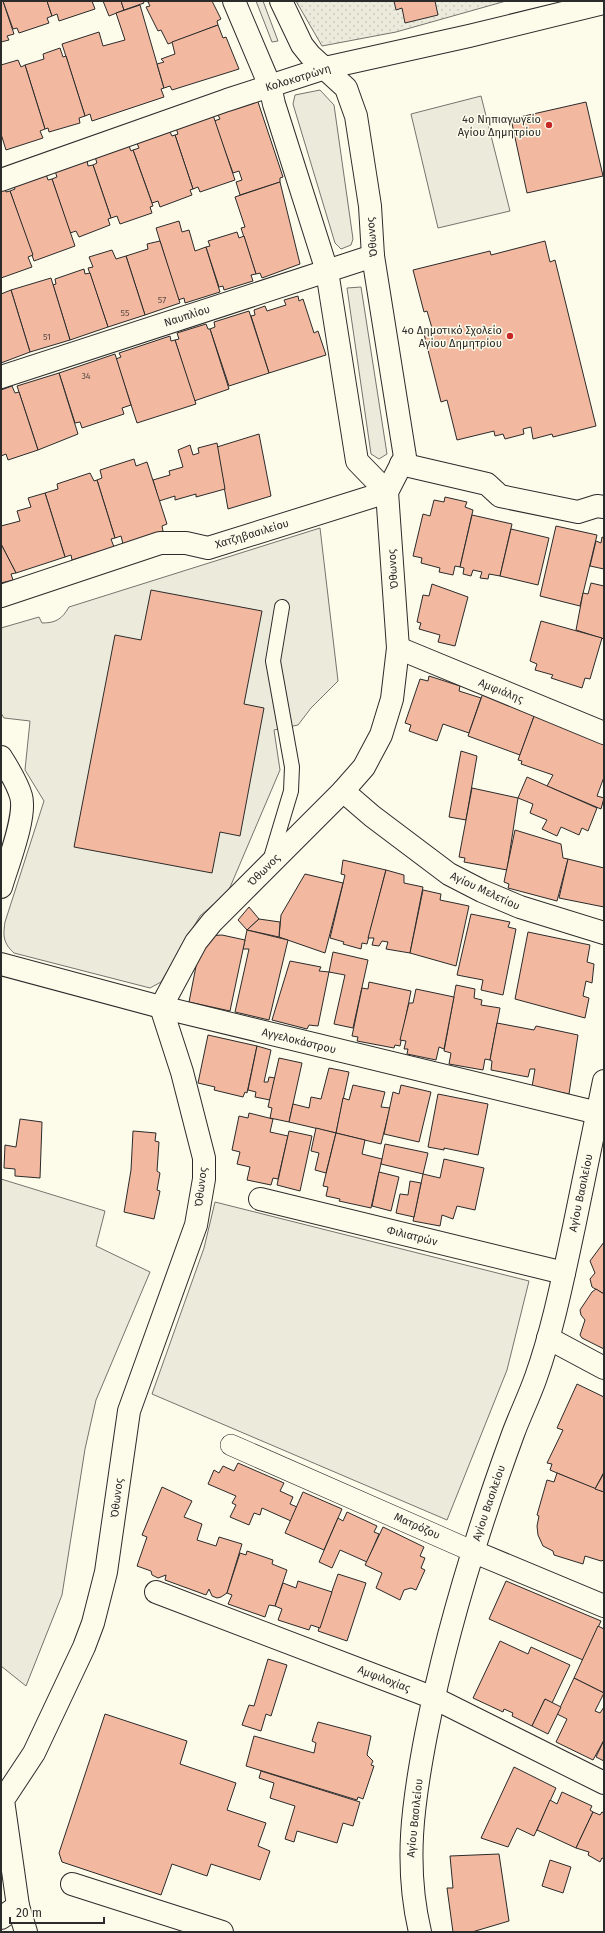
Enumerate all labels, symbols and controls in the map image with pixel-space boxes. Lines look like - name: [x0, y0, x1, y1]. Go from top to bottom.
- street label: Κολοκοτρώνη: [264, 62, 332, 94]
- place label: 4ο Νηπιαγωγείο Αγίου Δημητρίου: [458, 113, 541, 139]
- marker: 4ο Νηπιαγωγείο Αγίου Δημητρίου: [544, 120, 554, 130]
- street label: Όθωνος: [364, 216, 380, 258]
- house number: 57: [158, 295, 166, 305]
- street label: Ναυπλίου: [162, 302, 212, 330]
- house number: 55: [121, 308, 130, 318]
- place label: 4ο Δημοτικό Σχολείο Αγίου Δημητρίου: [402, 324, 502, 350]
- marker: 4ο Δημοτικό Σχολείο Αγίου Δημητρίου: [505, 331, 515, 341]
- house number: 51: [43, 332, 51, 342]
- house number: 34: [81, 371, 91, 381]
- street label: Χατζηβασιλείου: [213, 517, 291, 551]
- street label: Όθωνος: [385, 549, 401, 589]
- street label: Αμφιάλης: [477, 676, 525, 706]
- street label: Όθωνος: [245, 851, 283, 889]
- street label: Αγίου Μελετίου: [448, 869, 522, 913]
- street label: Αγγελοκάστρου: [260, 1025, 338, 1057]
- street label: Αγίου Βασιλείου: [566, 1153, 596, 1233]
- street label: Όθωνος: [192, 1166, 210, 1208]
- street label: Φιλιατρών: [385, 1223, 439, 1249]
- street label: Αγίου Βασιλείου: [470, 1463, 508, 1543]
- street label: Όθωνος: [108, 1477, 126, 1519]
- street label: Ματρόζου: [392, 1510, 442, 1542]
- street label: Αμφιλοχίας: [356, 1663, 412, 1695]
- street label: Αγίου Βασιλείου: [404, 1778, 426, 1858]
- scale bar: [10, 1899, 104, 1925]
- text: 20 m: [16, 1906, 42, 1920]

